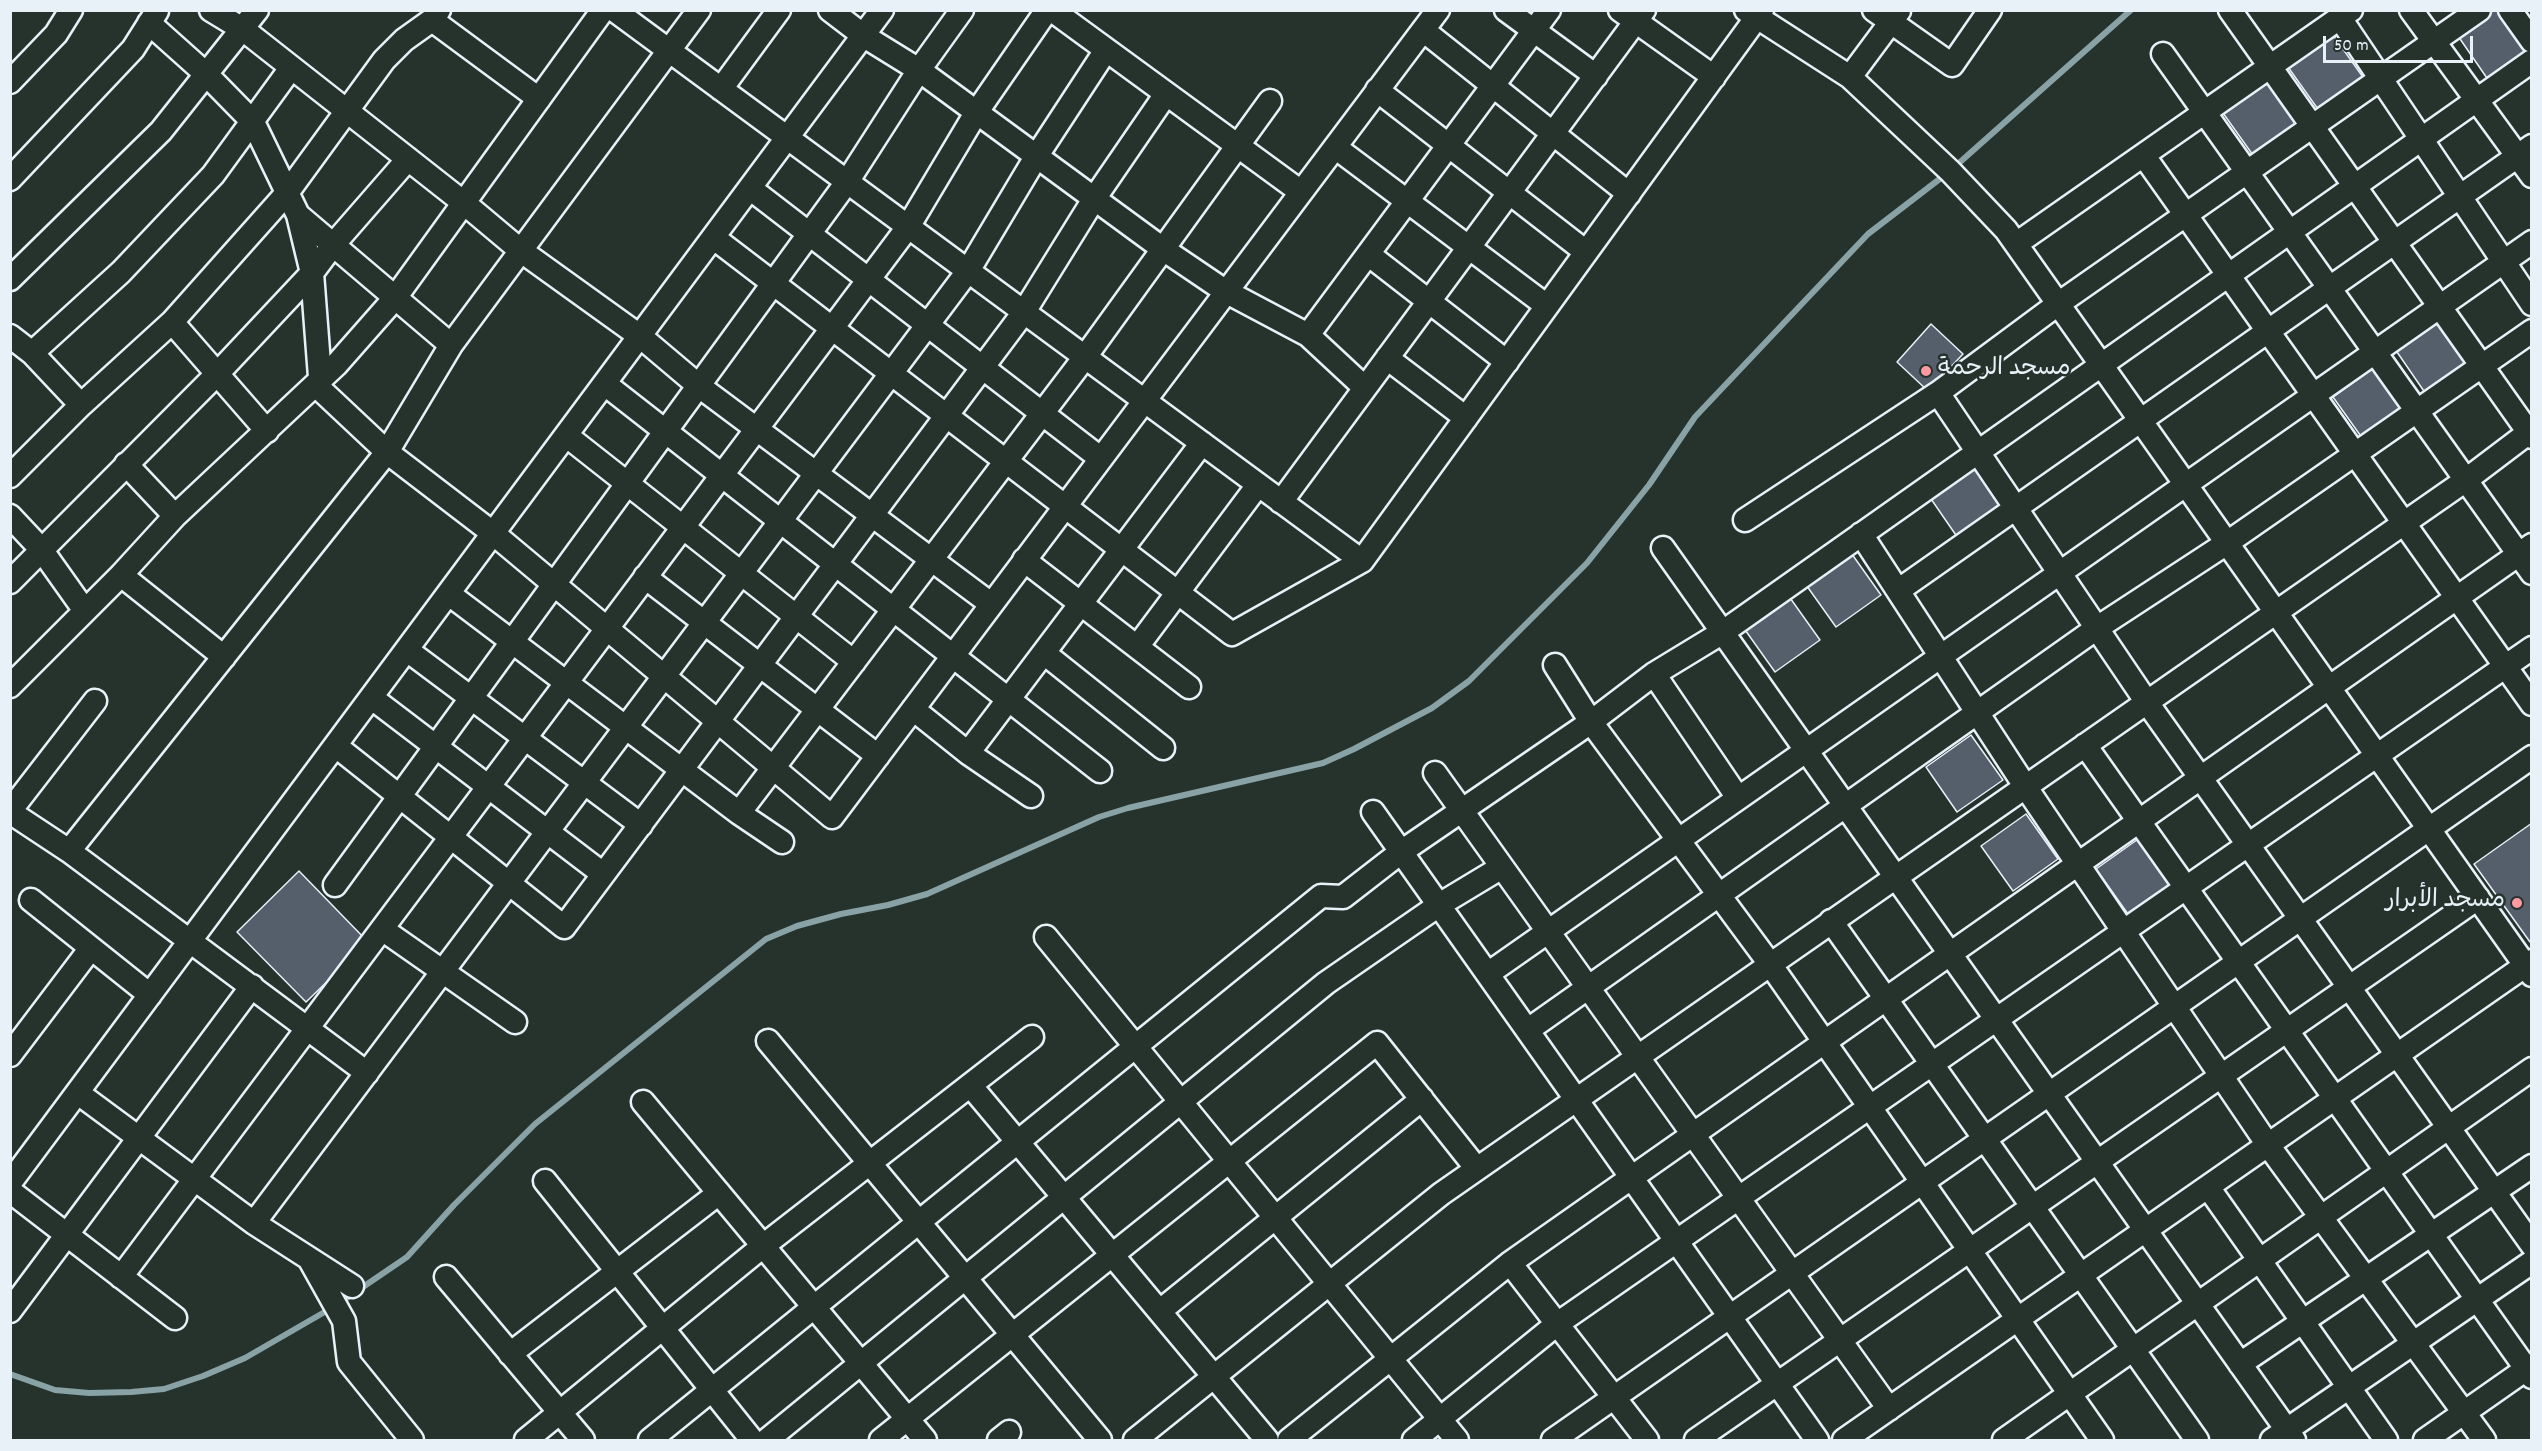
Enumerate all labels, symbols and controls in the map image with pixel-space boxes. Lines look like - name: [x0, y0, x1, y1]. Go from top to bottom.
- scale bar: [2326, 24, 2476, 62]
- text: 50 m: [2334, 34, 2369, 59]
- place label: مسجد الرحمة: [1938, 357, 2070, 385]
- marker: مسجد الرحمة: [1919, 364, 1933, 378]
- place label: مسجد الأبرار: [2386, 889, 2505, 917]
- marker: مسجد الأبرار: [2510, 896, 2524, 910]

